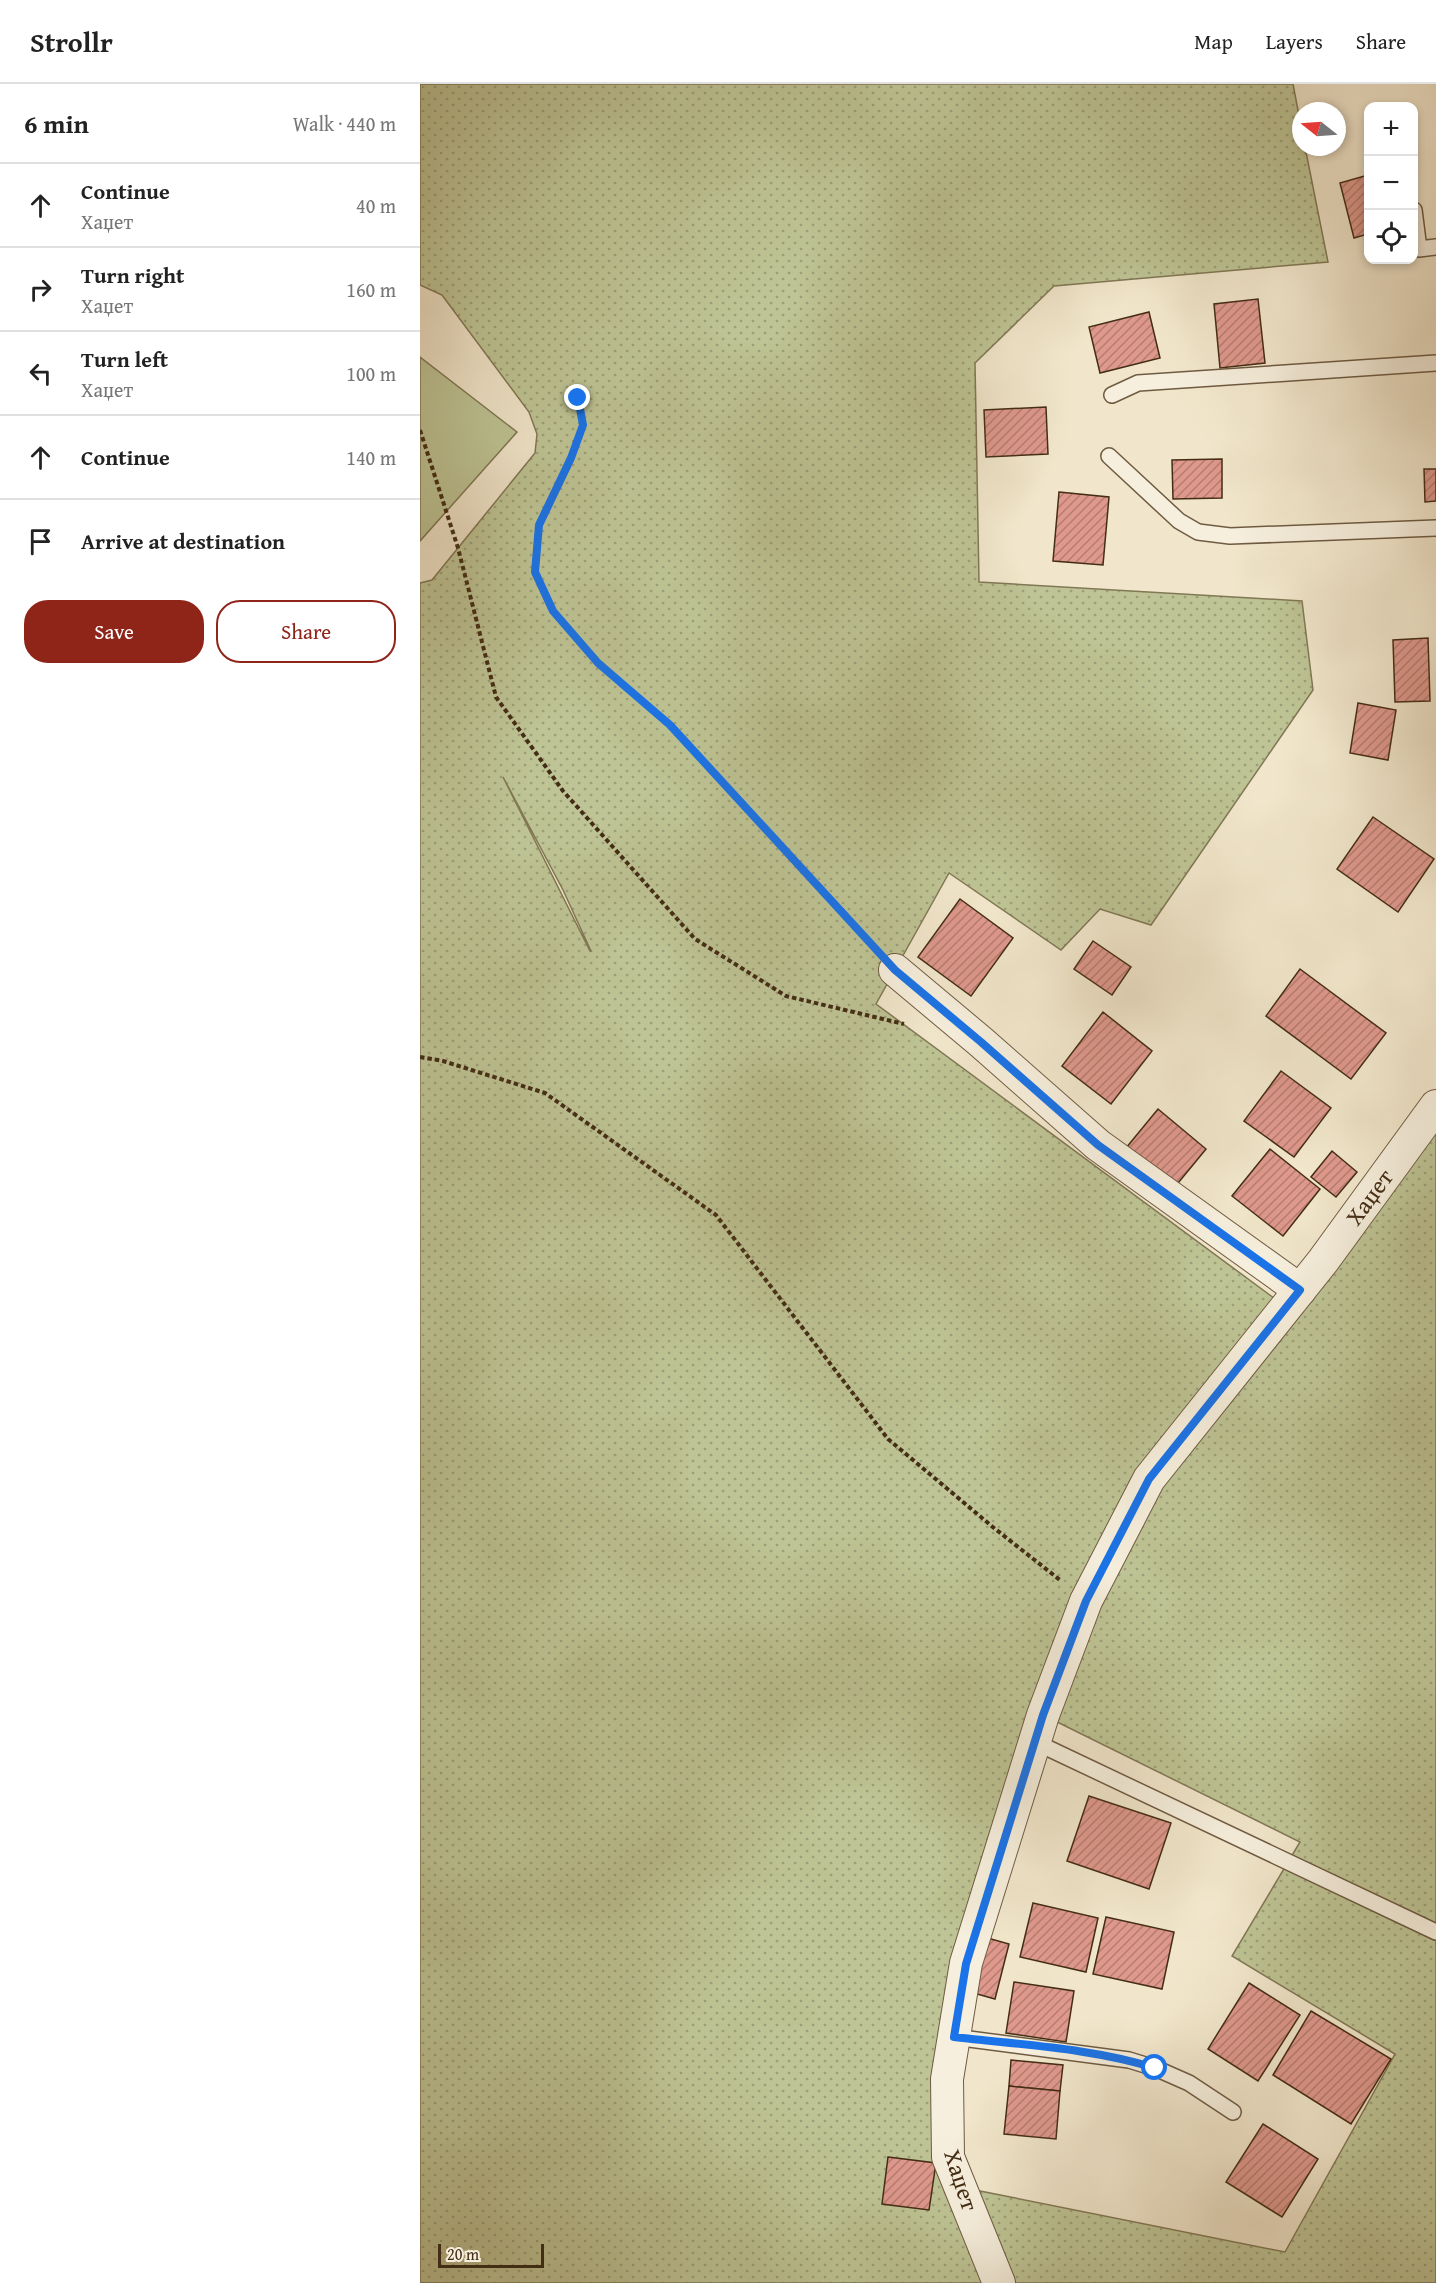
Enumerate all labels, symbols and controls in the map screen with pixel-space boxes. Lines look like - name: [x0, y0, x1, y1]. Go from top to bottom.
- text: Strollr: [30, 21, 113, 62]
- text: Map: [1194, 26, 1233, 57]
- text: Layers: [1266, 26, 1323, 57]
- text: Share: [1356, 26, 1406, 57]
- north arrow: [1292, 102, 1346, 156]
- map controls: [1364, 102, 1418, 264]
- button: +: [1364, 102, 1418, 156]
- text: 6 min: [24, 104, 89, 143]
- text: Walk · 440 m: [293, 109, 396, 138]
- button: −: [1364, 156, 1418, 210]
- text: Continue: [81, 175, 170, 207]
- icon: ahead: [24, 189, 57, 222]
- text: 40 m: [356, 191, 396, 220]
- text: Хаџет: [81, 207, 133, 236]
- button: locate: [1364, 210, 1418, 264]
- text: Turn right: [81, 259, 184, 291]
- icon: right: [24, 273, 57, 306]
- text: 160 m: [346, 275, 396, 304]
- text: Хаџет: [81, 291, 133, 320]
- text: Turn left: [81, 343, 168, 375]
- icon: left: [24, 357, 57, 390]
- text: 100 m: [346, 359, 396, 388]
- text: Хаџет: [81, 375, 133, 404]
- route end: [564, 384, 590, 410]
- icon: ahead: [24, 441, 57, 474]
- text: Continue: [81, 441, 170, 473]
- text: 140 m: [346, 443, 396, 472]
- icon: arrive: [24, 525, 57, 558]
- text: Arrive at destination: [81, 525, 285, 557]
- button: Save: [24, 600, 204, 663]
- button: Share: [216, 600, 396, 663]
- street label: Хаџет: [1336, 1161, 1402, 1233]
- route start: [1141, 2054, 1167, 2080]
- street label: Хаџет: [935, 2145, 988, 2215]
- scale bar: [438, 2241, 544, 2268]
- text: 20 m: [447, 2242, 479, 2266]

